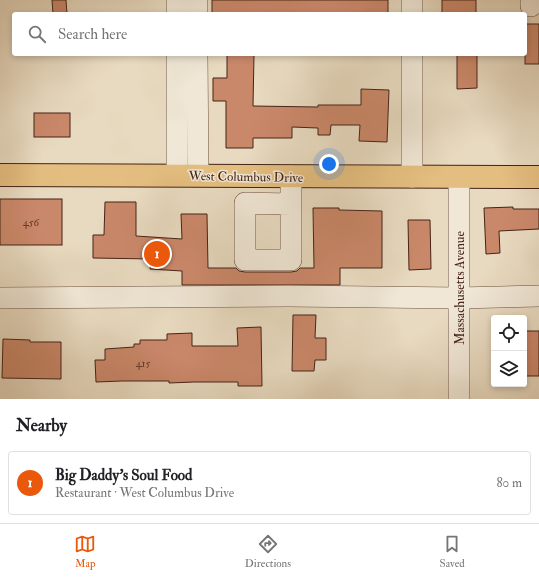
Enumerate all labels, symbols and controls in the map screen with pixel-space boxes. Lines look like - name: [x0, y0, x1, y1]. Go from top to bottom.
- search box: [12, 12, 527, 56]
- icon: search: [26, 23, 48, 45]
- text: Search here: [58, 25, 127, 44]
- your location: [319, 154, 339, 174]
- street label: West Columbus Drive: [188, 168, 304, 186]
- house number: 456: [23, 216, 41, 229]
- street label: Massachusetts Avenue: [452, 230, 468, 345]
- pin: 1: [144, 239, 170, 269]
- map controls: [491, 315, 527, 387]
- button: locate: [491, 315, 527, 351]
- button: layers: [491, 351, 527, 387]
- house number: 415: [136, 357, 150, 370]
- text: Nearby: [16, 415, 67, 436]
- text: Big Daddy's Soul Food: [55, 466, 192, 485]
- text: 1: [28, 475, 32, 491]
- text: 80 m: [496, 475, 522, 491]
- text: Restaurant · West Columbus Drive: [55, 485, 234, 501]
- tab: Map: [74, 533, 96, 570]
- tab: Directions: [245, 533, 291, 570]
- tab: Saved: [440, 533, 465, 570]

